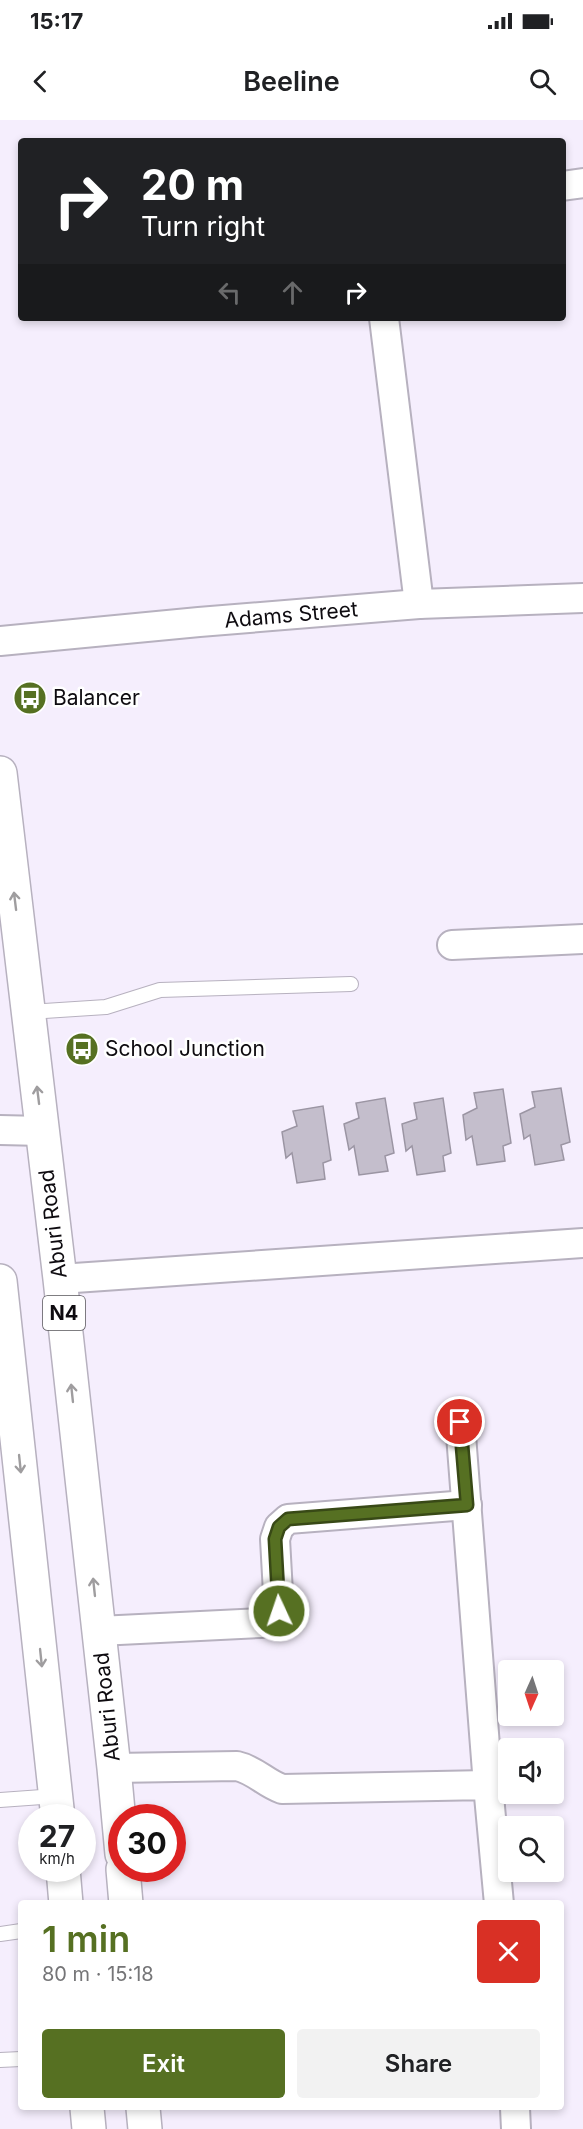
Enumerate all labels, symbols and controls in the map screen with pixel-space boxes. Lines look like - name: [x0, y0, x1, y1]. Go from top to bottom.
- text: 15:17: [30, 8, 83, 34]
- icon: back: [24, 65, 57, 98]
- text: Beeline: [243, 65, 340, 98]
- icon: search: [526, 65, 559, 98]
- text: 20 m: [141, 159, 244, 210]
- icon: right: [42, 162, 120, 240]
- text: Turn right: [141, 210, 265, 243]
- icon: left: [213, 276, 246, 309]
- icon: ahead: [276, 276, 309, 309]
- icon: right: [339, 276, 372, 309]
- street label: Adams Street: [223, 596, 359, 633]
- bus stop icon: Balancer: [12, 680, 48, 716]
- place label: Balancer: [53, 685, 140, 710]
- one-way arrow: [9, 892, 20, 912]
- bus stop icon: School Junction: [64, 1031, 100, 1067]
- place label: School Junction: [105, 1036, 265, 1061]
- one-way arrow: [32, 1086, 43, 1106]
- street label: Aburi Road: [33, 1168, 72, 1280]
- road number: N4: [43, 1296, 85, 1330]
- one-way arrow: [67, 1384, 78, 1404]
- pin: [434, 1396, 485, 1447]
- icon: arrive: [443, 1405, 476, 1438]
- one-way arrow: [14, 1454, 25, 1474]
- one-way arrow: [88, 1578, 99, 1597]
- position arrow: [247, 1579, 311, 1643]
- one-way arrow: [36, 1648, 47, 1668]
- street label: Aburi Road: [88, 1651, 125, 1763]
- north arrow: [498, 1660, 564, 1726]
- map controls: [498, 1660, 564, 1882]
- button: sound: [498, 1738, 564, 1804]
- speed limit sign: 30: [108, 1804, 186, 1882]
- button: search: [498, 1816, 564, 1882]
- text: 27: [39, 1818, 75, 1854]
- text: km/h: [39, 1849, 75, 1868]
- text: 1 min: [42, 1917, 130, 1961]
- button: close: [477, 1920, 540, 1983]
- text: 80 m · 15:18: [42, 1962, 154, 1986]
- button: Exit: [42, 2029, 285, 2098]
- button: Share: [297, 2029, 540, 2098]

